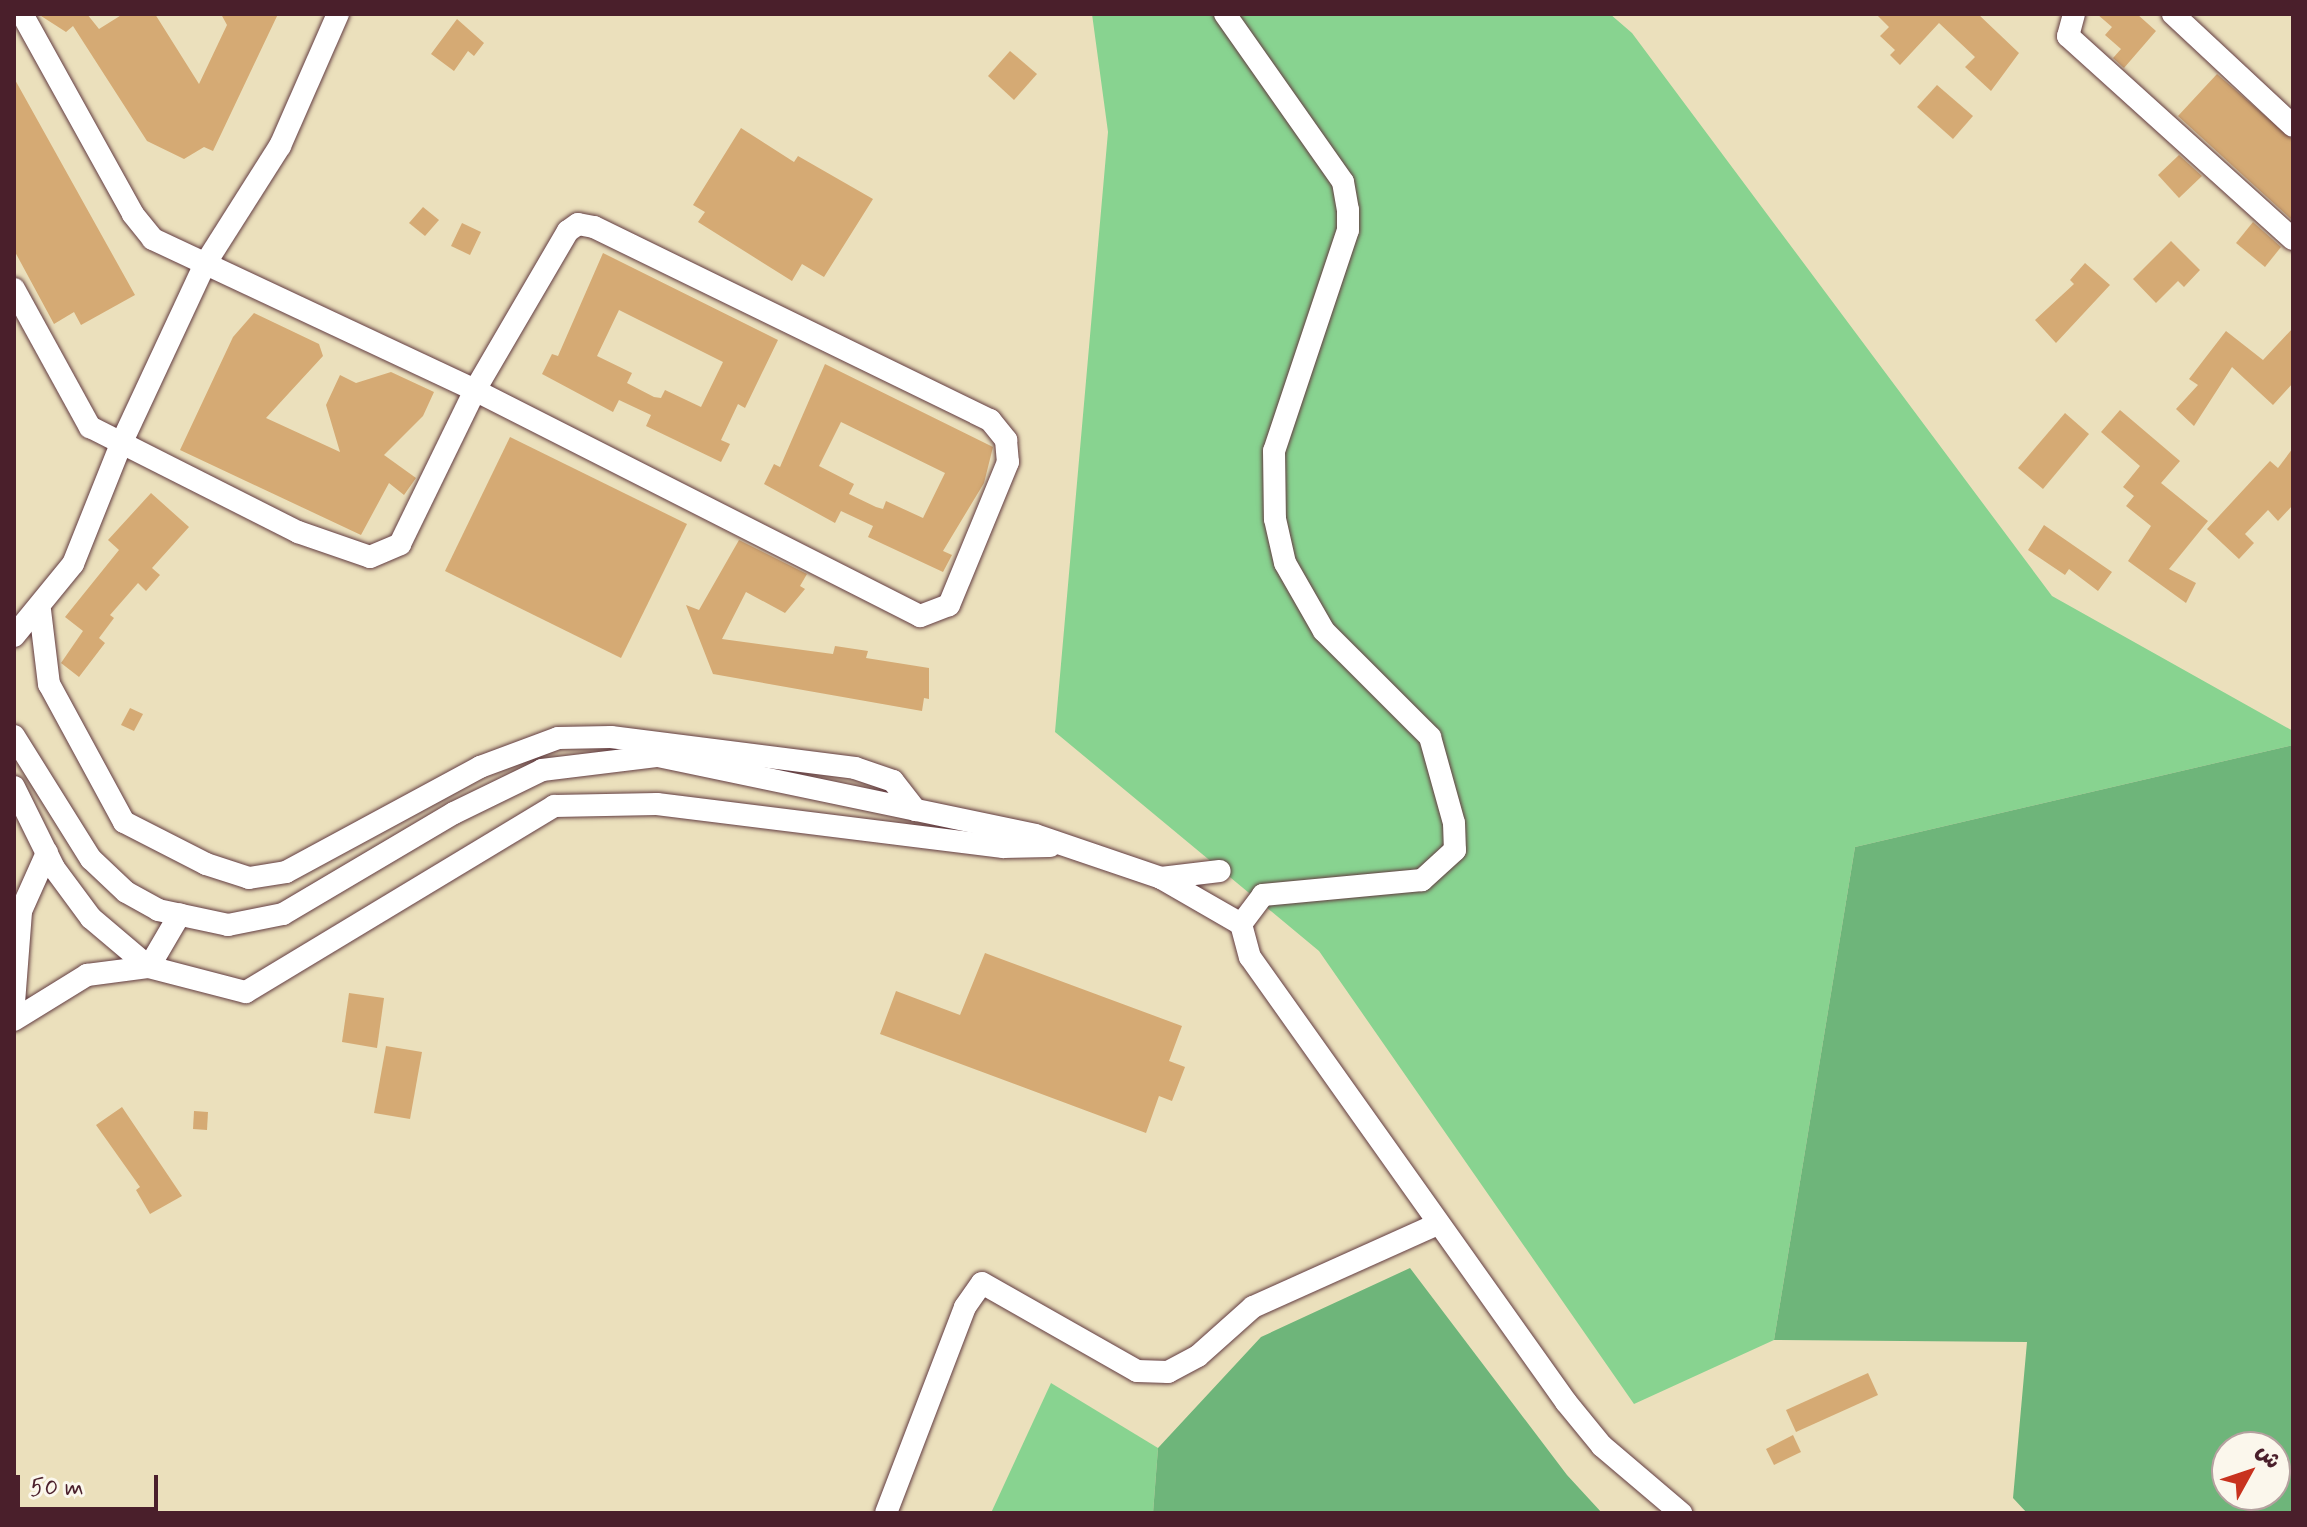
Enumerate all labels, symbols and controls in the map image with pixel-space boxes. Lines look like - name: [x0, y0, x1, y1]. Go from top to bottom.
- north arrow: [2211, 1431, 2291, 1511]
- text: ش: [2249, 1439, 2286, 1475]
- scale bar: [20, 1459, 162, 1509]
- text: 50 m: [30, 1473, 84, 1504]

